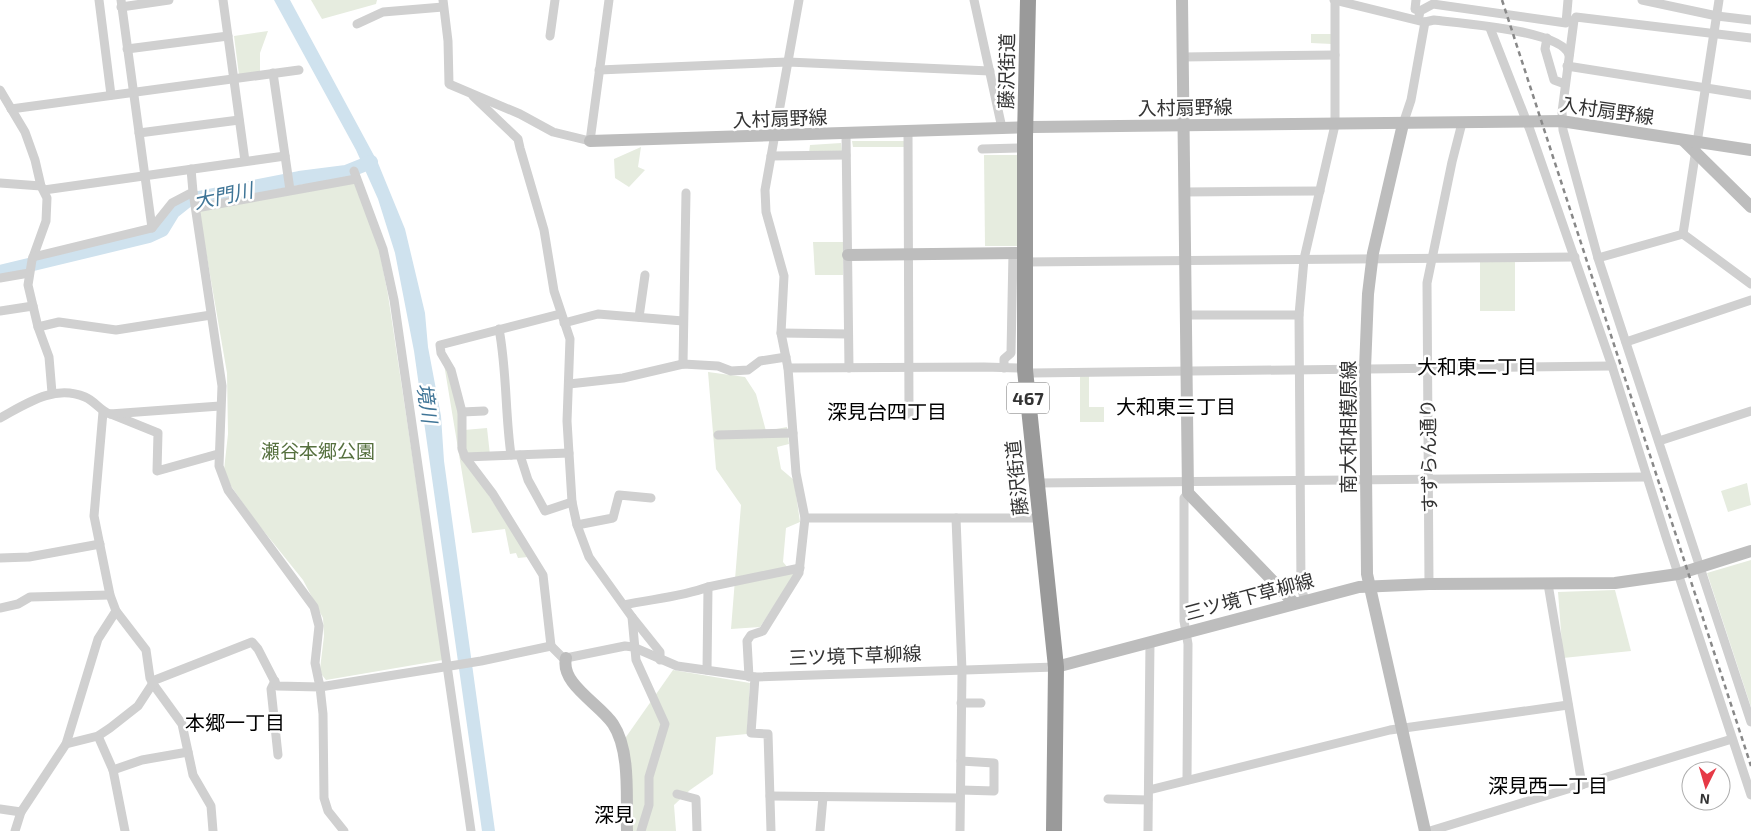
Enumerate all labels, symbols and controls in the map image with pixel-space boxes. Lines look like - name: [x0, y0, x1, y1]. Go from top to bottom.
- street label: 藤沢街道: [994, 33, 1018, 109]
- street label: 入村扇野線: [1558, 92, 1656, 128]
- street label: 入村扇野線: [1137, 95, 1233, 119]
- street label: 入村扇野線: [732, 105, 828, 131]
- water label: 大門川: [191, 177, 257, 213]
- district label: 大和東二丁目: [1417, 354, 1537, 378]
- street label: 南大和相模原線: [1336, 360, 1359, 494]
- water label: 境川: [413, 382, 443, 426]
- road number: 467: [1007, 382, 1049, 413]
- district label: 大和東三丁目: [1116, 394, 1236, 418]
- district label: 深見台四丁目: [827, 399, 947, 423]
- street label: すずらん通り: [1416, 399, 1440, 513]
- park label: 瀬谷本郷公園: [261, 439, 375, 462]
- street label: 藤沢街道: [1001, 439, 1031, 517]
- street label: 三ツ境下草柳線: [1182, 568, 1316, 624]
- street label: 三ツ境下草柳線: [788, 641, 922, 669]
- district label: 本郷一丁目: [185, 710, 285, 734]
- north arrow: [1681, 761, 1731, 811]
- district label: 深見西一丁目: [1488, 773, 1608, 797]
- text: N: [1699, 791, 1711, 808]
- district label: 深見: [594, 802, 634, 826]

